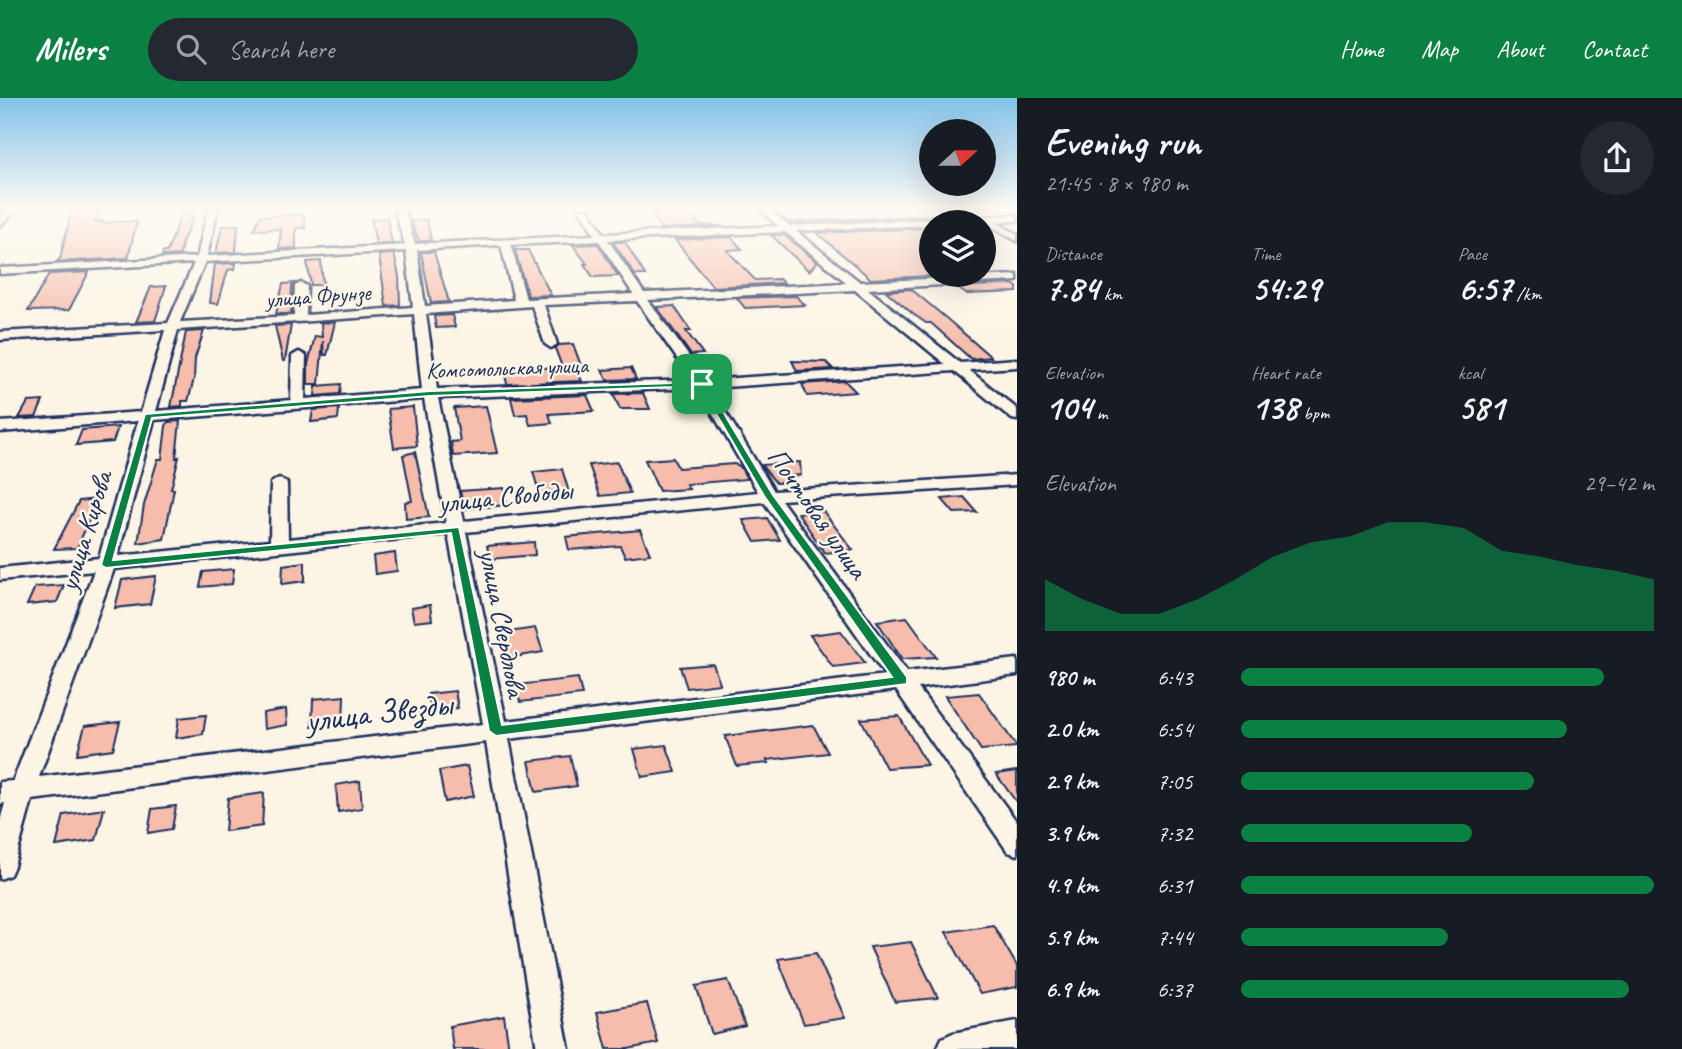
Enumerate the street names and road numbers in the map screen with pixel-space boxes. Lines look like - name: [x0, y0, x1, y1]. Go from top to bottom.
- street label: улица Фрунзе: [262, 278, 373, 314]
- street label: Комсомольская улица: [426, 351, 590, 385]
- street label: Почтовая улица: [760, 441, 877, 587]
- street label: улица Кирова: [50, 464, 121, 597]
- street label: улица Свободы: [434, 471, 576, 521]
- street label: улица Свердлова: [471, 544, 535, 702]
- street label: улица Звезды: [301, 682, 457, 742]

